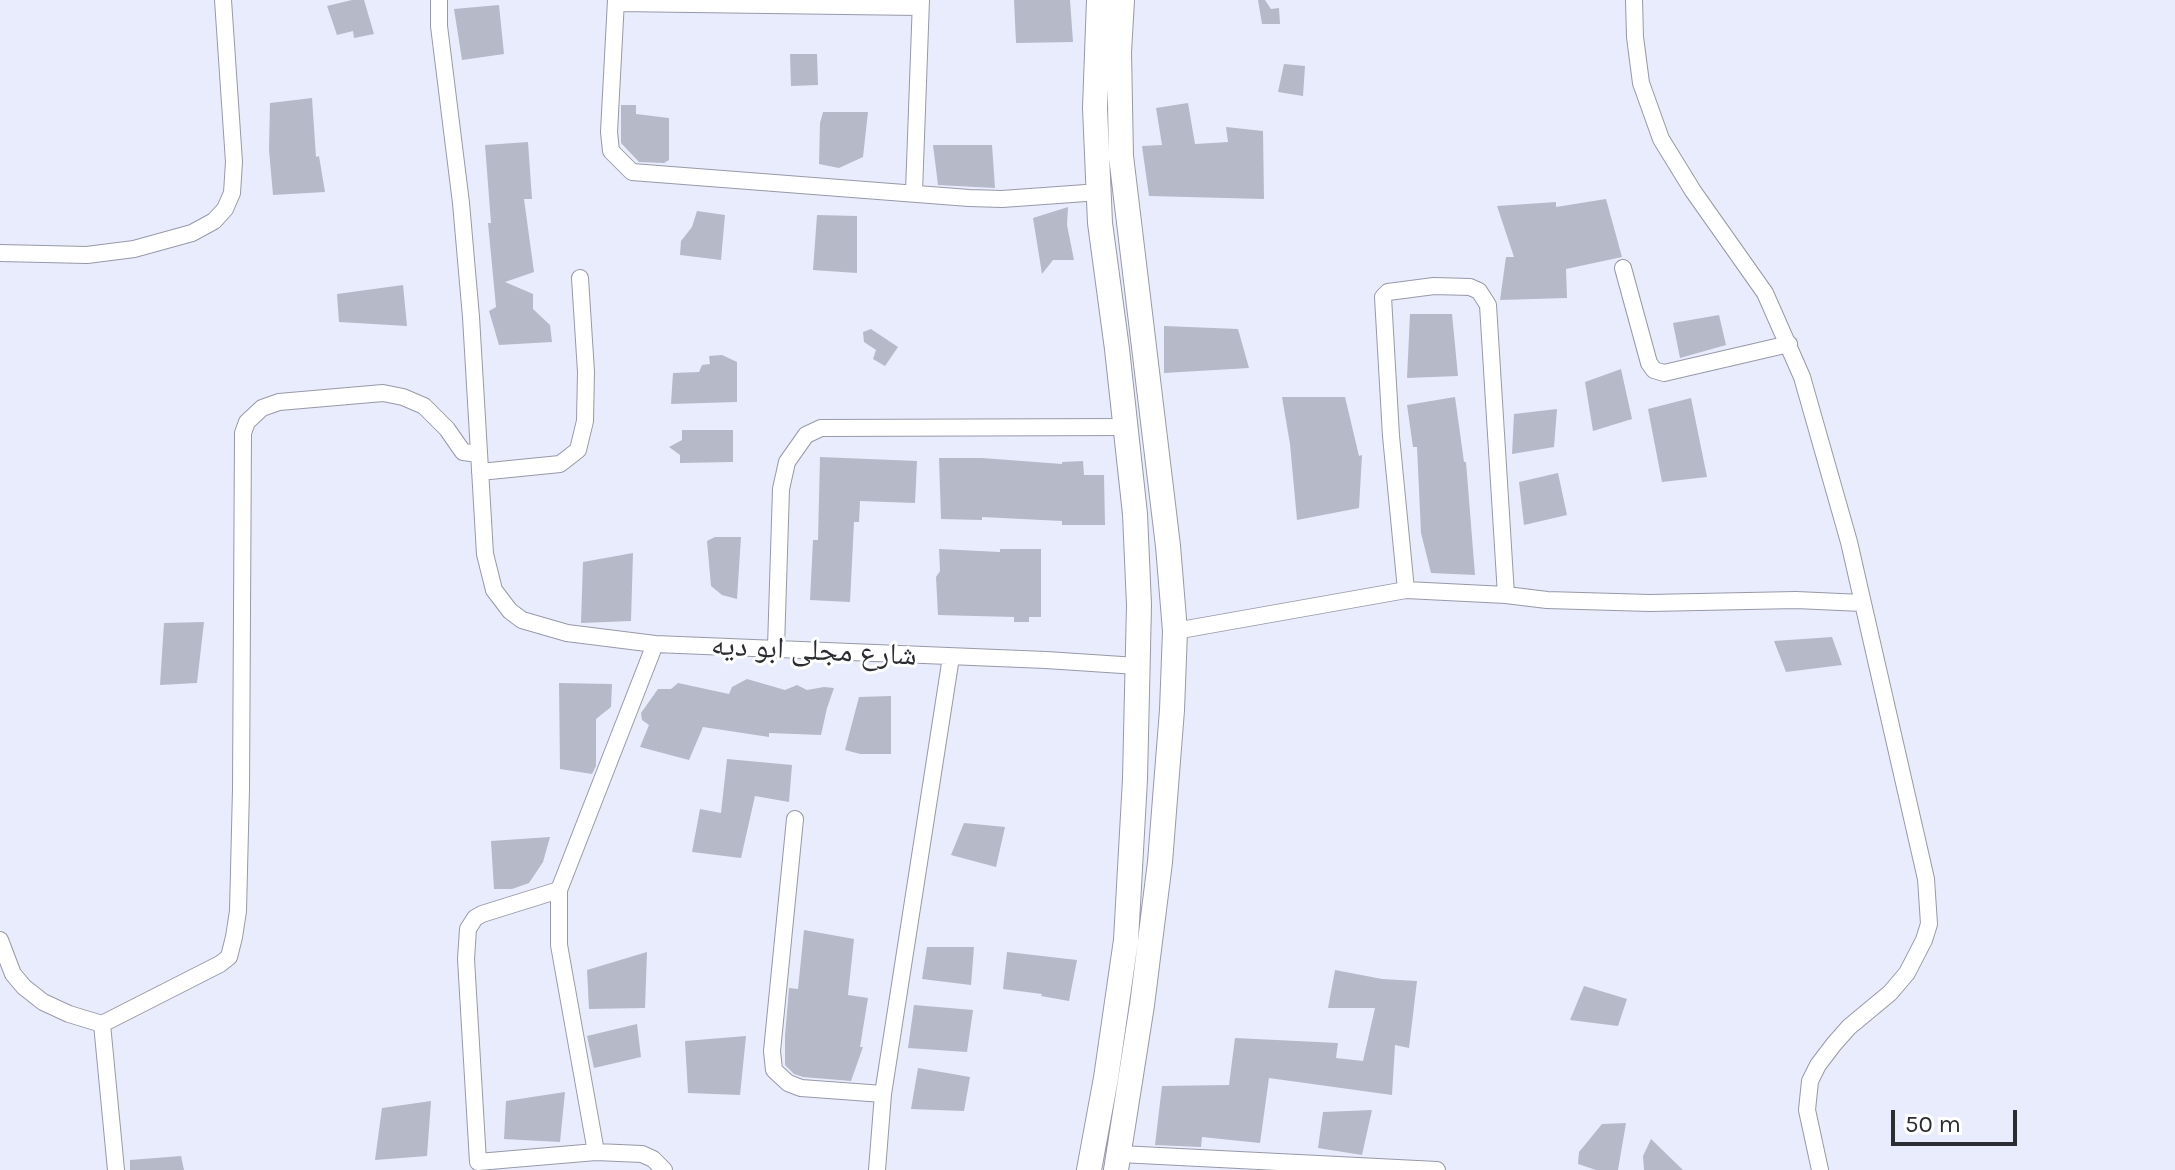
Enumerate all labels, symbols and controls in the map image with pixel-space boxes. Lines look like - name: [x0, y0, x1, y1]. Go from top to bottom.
- street label: شارع مجلى ابو ديه: [710, 628, 918, 674]
- scale bar: [1895, 1094, 2021, 1144]
- text: 50 m: [1905, 1110, 1961, 1138]

